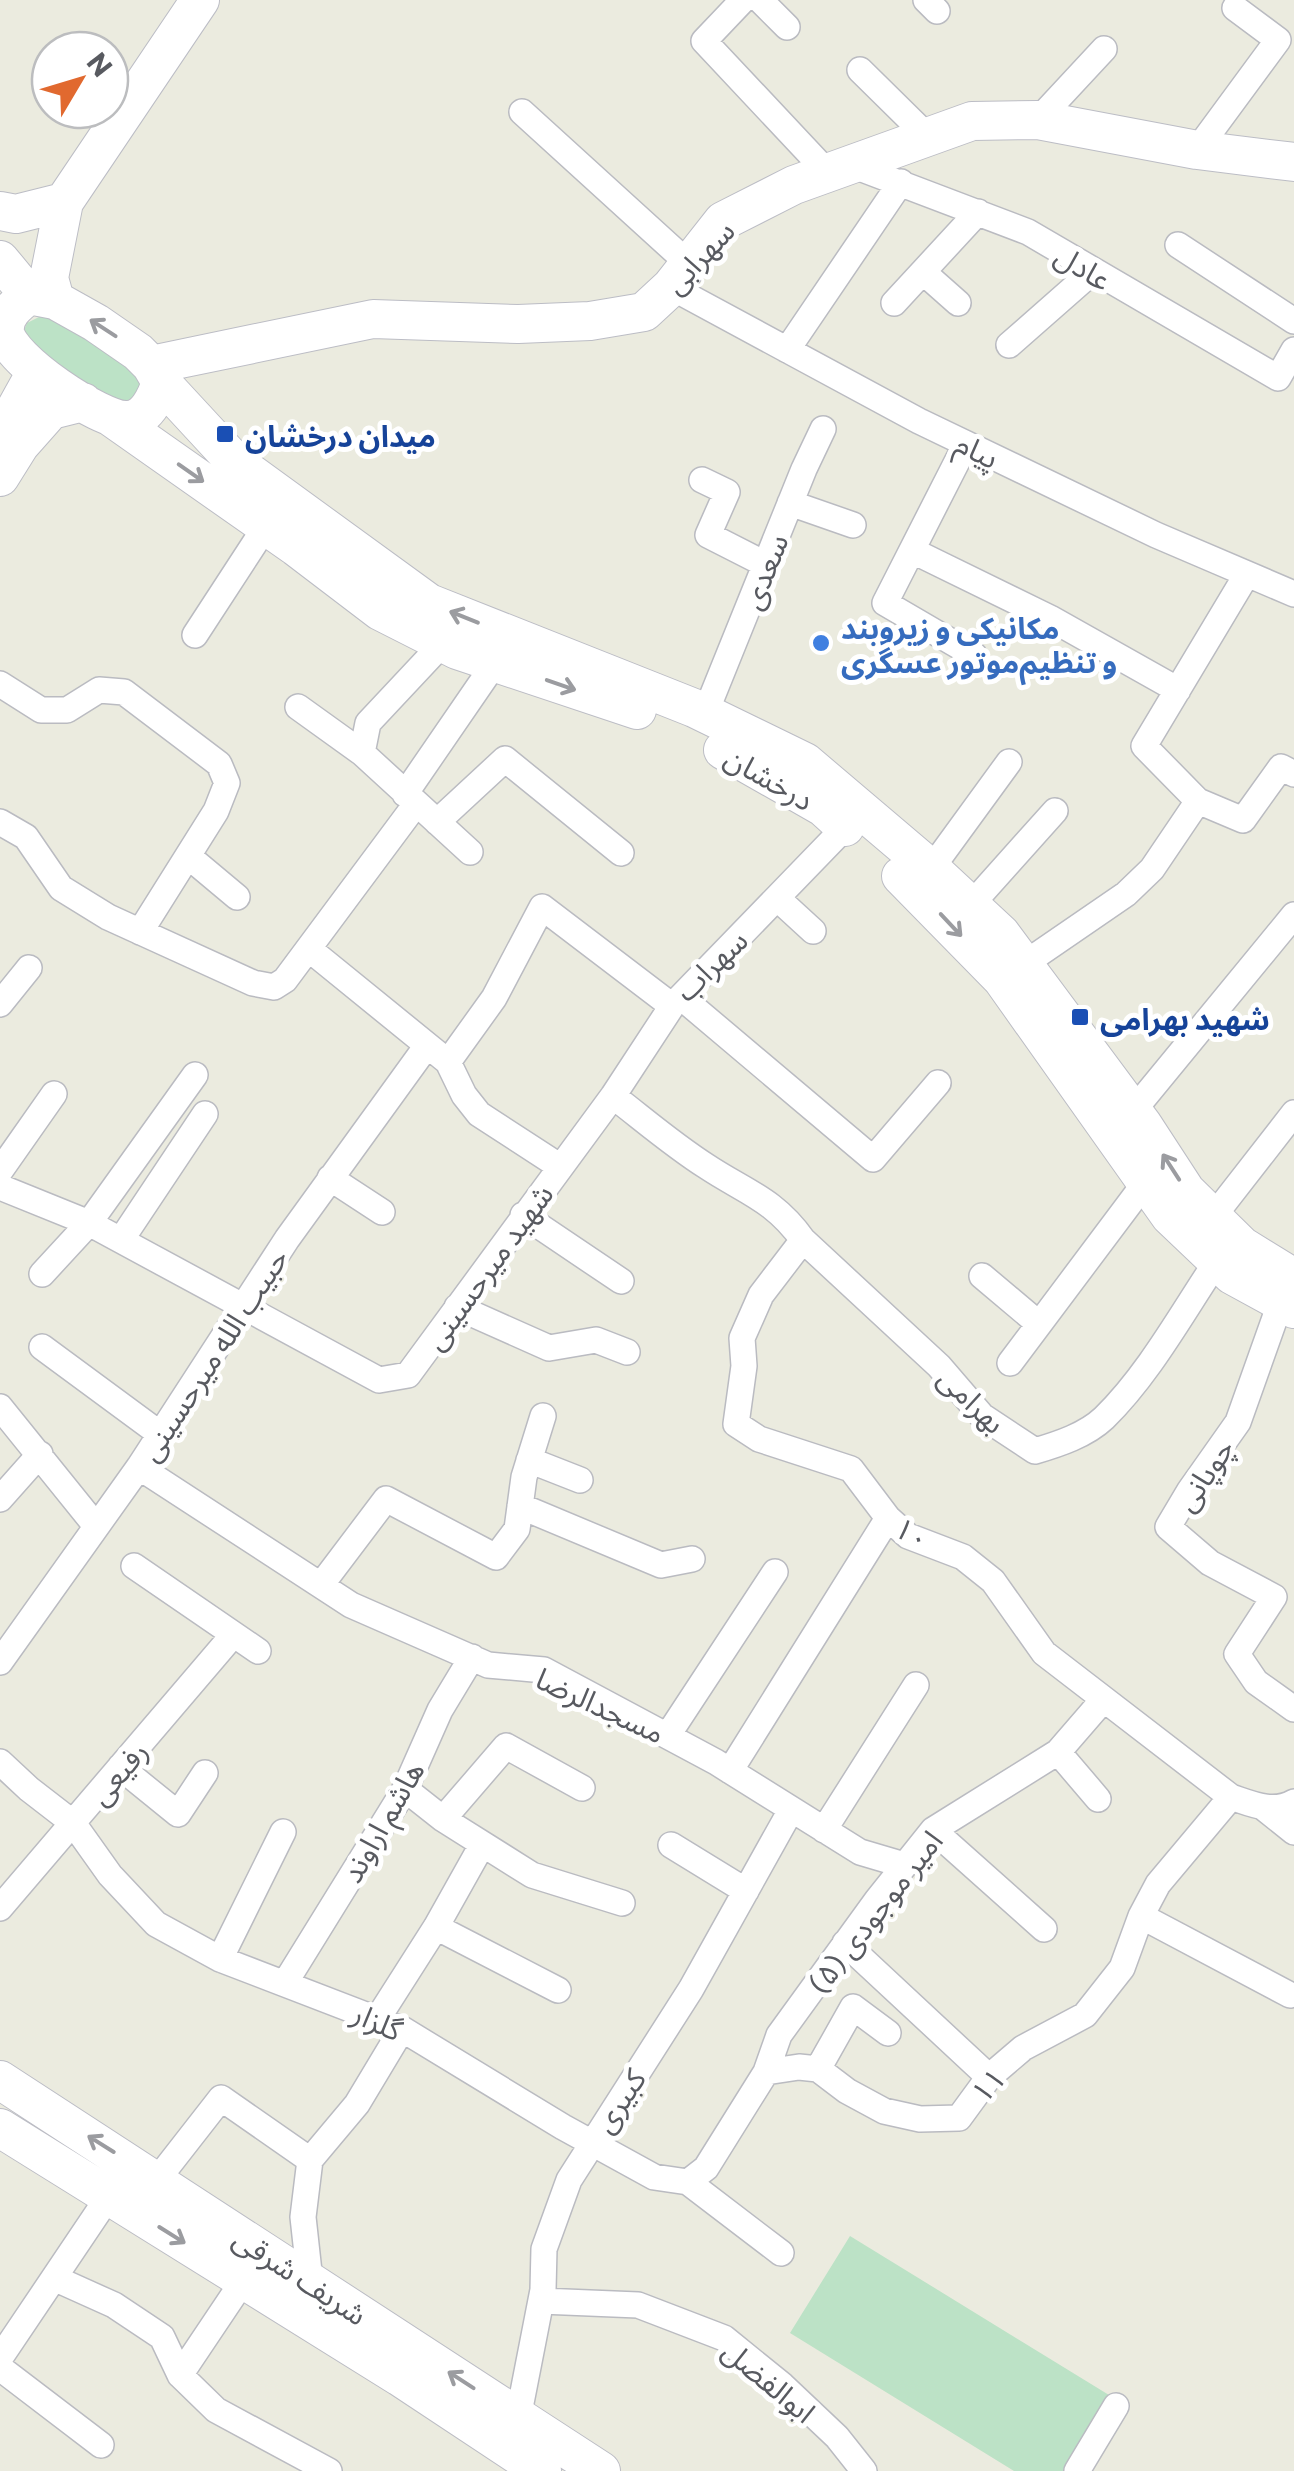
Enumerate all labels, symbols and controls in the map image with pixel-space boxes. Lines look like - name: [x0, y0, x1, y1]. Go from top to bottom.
- north arrow: [30, 30, 130, 130]
- text: N: [81, 45, 120, 83]
- street label: سهرابی: [655, 212, 742, 301]
- street label: عادل: [1048, 235, 1119, 299]
- one-way arrow: [89, 317, 117, 338]
- place label: میدان درخشان: [245, 416, 436, 454]
- marker: میدان درخشان: [214, 423, 236, 445]
- street label: پیام: [948, 423, 1006, 481]
- one-way arrow: [176, 462, 204, 483]
- street label: سعدی: [731, 528, 796, 614]
- one-way arrow: [450, 606, 480, 624]
- place label: مکانیکی و زیروبند و تنظیم‌موتور عسگری: [841, 608, 1117, 686]
- marker: مکانیکی و زیروبند و تنظیم‌موتور عسگری: [810, 632, 832, 654]
- one-way arrow: [544, 677, 576, 695]
- street label: درخشان: [718, 737, 821, 818]
- one-way arrow: [939, 913, 963, 937]
- street label: سهراب: [666, 921, 755, 1008]
- place label: شهید بهرامی: [1100, 999, 1270, 1037]
- marker: شهید بهرامی: [1069, 1006, 1091, 1028]
- one-way arrow: [1161, 1154, 1182, 1182]
- street label: شهید میرحسینی: [414, 1176, 560, 1357]
- street label: حبیب الله میرحسینی: [129, 1241, 295, 1468]
- street label: بهرامی: [931, 1358, 1014, 1441]
- street label: چوپانی: [1165, 1431, 1243, 1519]
- street label: ۱۰: [889, 1507, 937, 1557]
- street label: مسجدالرضا: [530, 1658, 671, 1751]
- street label: رفیعی: [80, 1732, 155, 1812]
- street label: هاشم اراوند: [331, 1754, 437, 1892]
- street label: امیر موجودی (۵): [799, 1822, 950, 2000]
- street label: گلزار: [346, 1992, 409, 2048]
- street label: ۱۱: [962, 2059, 1012, 2109]
- street label: کبیری: [584, 2061, 653, 2139]
- one-way arrow: [87, 2133, 116, 2154]
- street label: شریف شرقی: [227, 2218, 375, 2333]
- one-way arrow: [157, 2225, 186, 2245]
- street label: ابوالفضل: [716, 2331, 824, 2430]
- one-way arrow: [447, 2369, 475, 2390]

